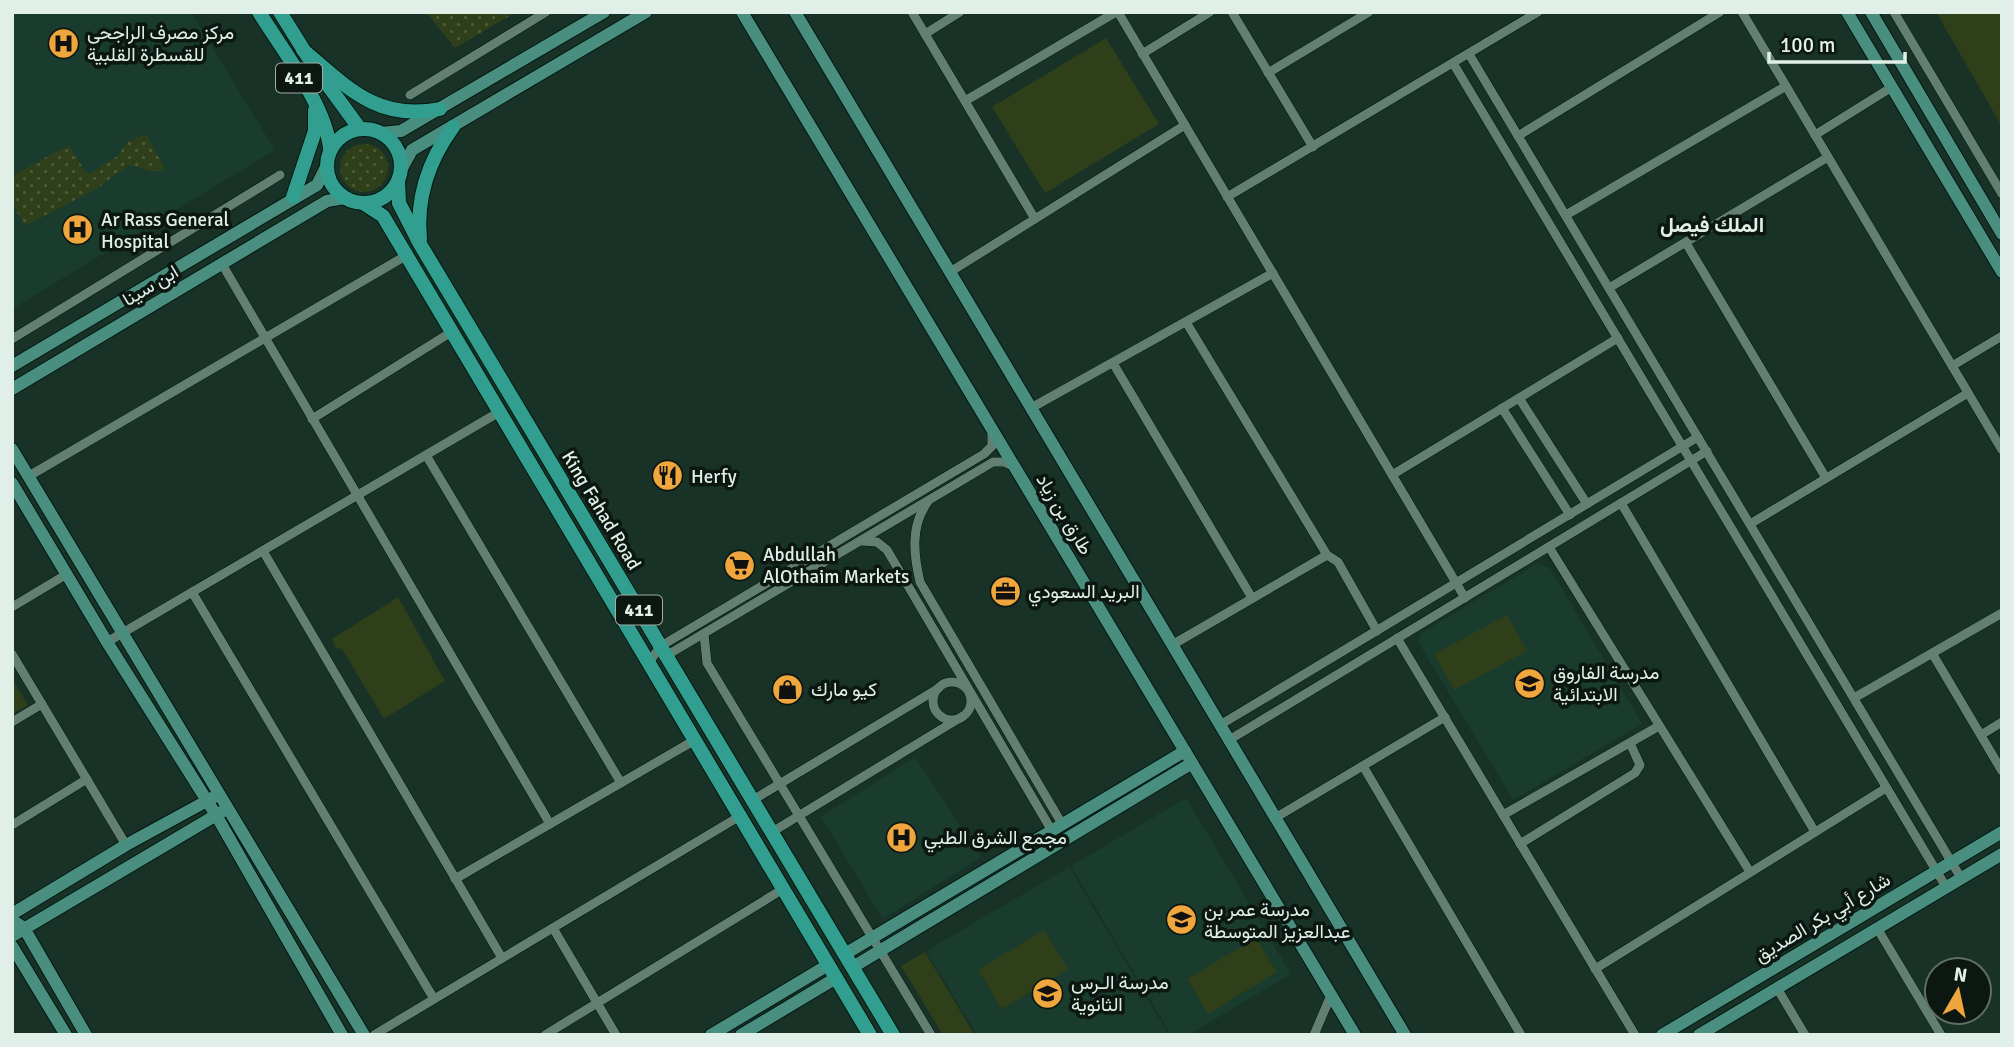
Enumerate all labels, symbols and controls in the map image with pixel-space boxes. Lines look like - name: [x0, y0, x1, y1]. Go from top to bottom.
- place label: مركز مصرف الراجحي للقسطرة القلبية: [87, 21, 234, 67]
- scale bar: [1769, 21, 1906, 65]
- hospital icon: مركز مصرف الراجحي للقسطرة القلبية: [47, 26, 81, 60]
- text: 100 m: [1780, 32, 1835, 58]
- road number: 411: [276, 64, 322, 92]
- place label: Ar Rass General Hospital: [101, 208, 229, 254]
- district label: الملك فيصل: [1660, 212, 1764, 238]
- hospital icon: Ar Rass General Hospital: [61, 213, 95, 247]
- street label: ابن سينا: [118, 260, 183, 312]
- street label: King Fahad Road: [556, 447, 646, 574]
- restaurant icon: Herfy: [651, 459, 685, 493]
- place label: Herfy: [691, 465, 737, 489]
- street label: طارق بن زياد: [1031, 470, 1098, 560]
- place label: Abdullah AlOthaim Markets: [763, 543, 909, 589]
- supermarket icon: Abdullah AlOthaim Markets: [723, 548, 757, 582]
- office icon: البريد السعودي: [988, 574, 1022, 608]
- place label: البريد السعودي: [1028, 580, 1140, 607]
- road number: 411: [616, 596, 662, 624]
- place label: مدرسة الفاروق الابتدائية: [1553, 661, 1659, 707]
- school or university icon: مدرسة الفاروق الابتدائية: [1513, 666, 1547, 700]
- shop icon: كيو مارك: [771, 672, 805, 706]
- place label: كيو مارك: [811, 678, 877, 702]
- hospital icon: مجمع الشرق الطبي: [884, 820, 918, 854]
- place label: مجمع الشرق الطبي: [924, 826, 1067, 853]
- street label: شارع أبي بكر الصديق: [1750, 868, 1896, 970]
- place label: مدرسة عمر بن عبدالعزيز المتوسطة: [1204, 898, 1350, 944]
- school or university icon: مدرسة عمر بن عبدالعزيز المتوسطة: [1164, 903, 1198, 937]
- north arrow: [1923, 956, 1993, 1026]
- text: N: [1952, 962, 1969, 988]
- place label: مدرسة الـرس الثانوية: [1071, 971, 1169, 1017]
- school or university icon: مدرسة الـرس الثانوية: [1031, 976, 1065, 1010]

